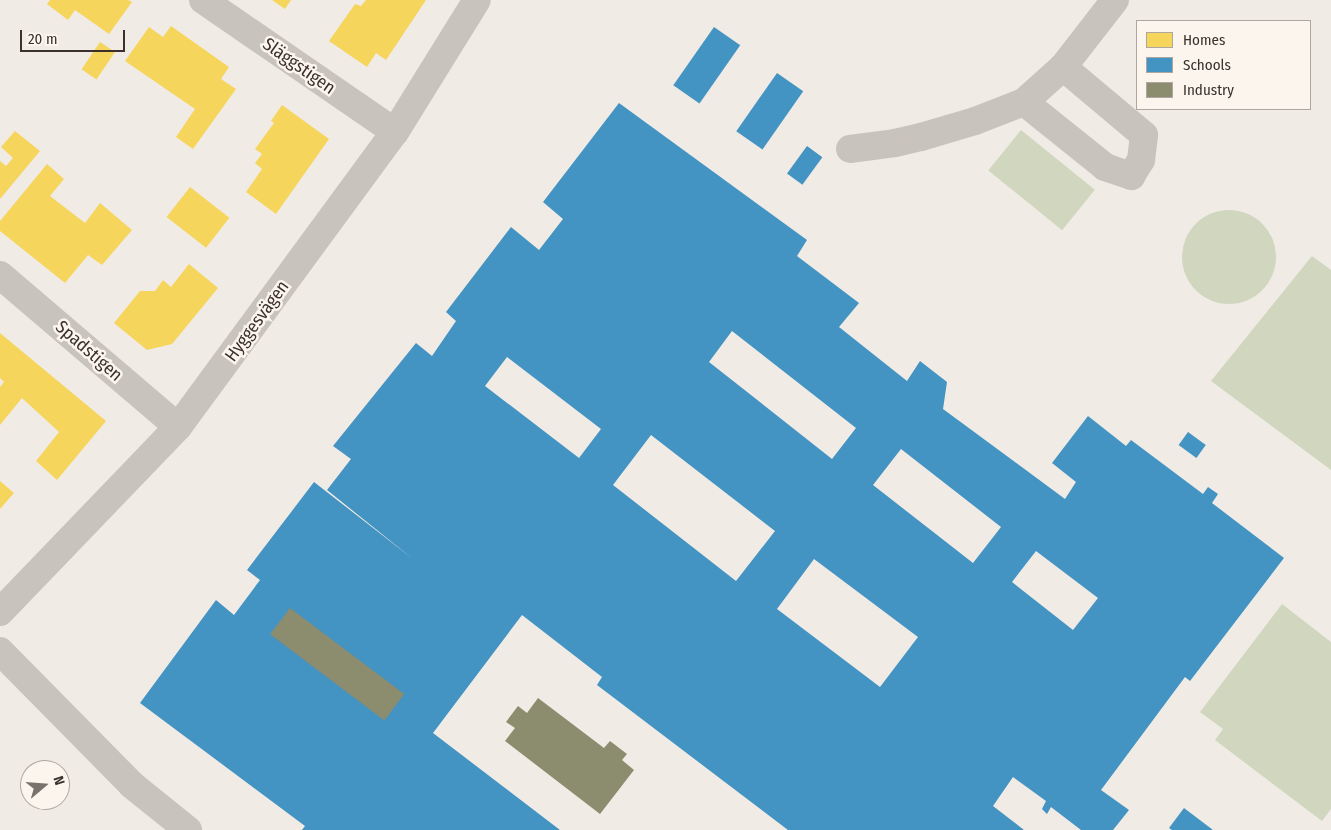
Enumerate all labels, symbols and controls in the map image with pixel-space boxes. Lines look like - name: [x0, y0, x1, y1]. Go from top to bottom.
- scale bar: [22, 20, 128, 52]
- legend: [1136, 20, 1311, 110]
- text: 20 m: [28, 30, 58, 48]
- text: Homes: [1183, 31, 1225, 49]
- street label: Släggstigen: [259, 33, 339, 99]
- text: Schools: [1183, 56, 1231, 74]
- text: Industry: [1183, 81, 1234, 99]
- street label: Hyggesvägen: [220, 276, 294, 366]
- street label: Spadstigen: [51, 316, 127, 386]
- north arrow: [20, 760, 70, 810]
- text: N: [49, 774, 68, 787]

